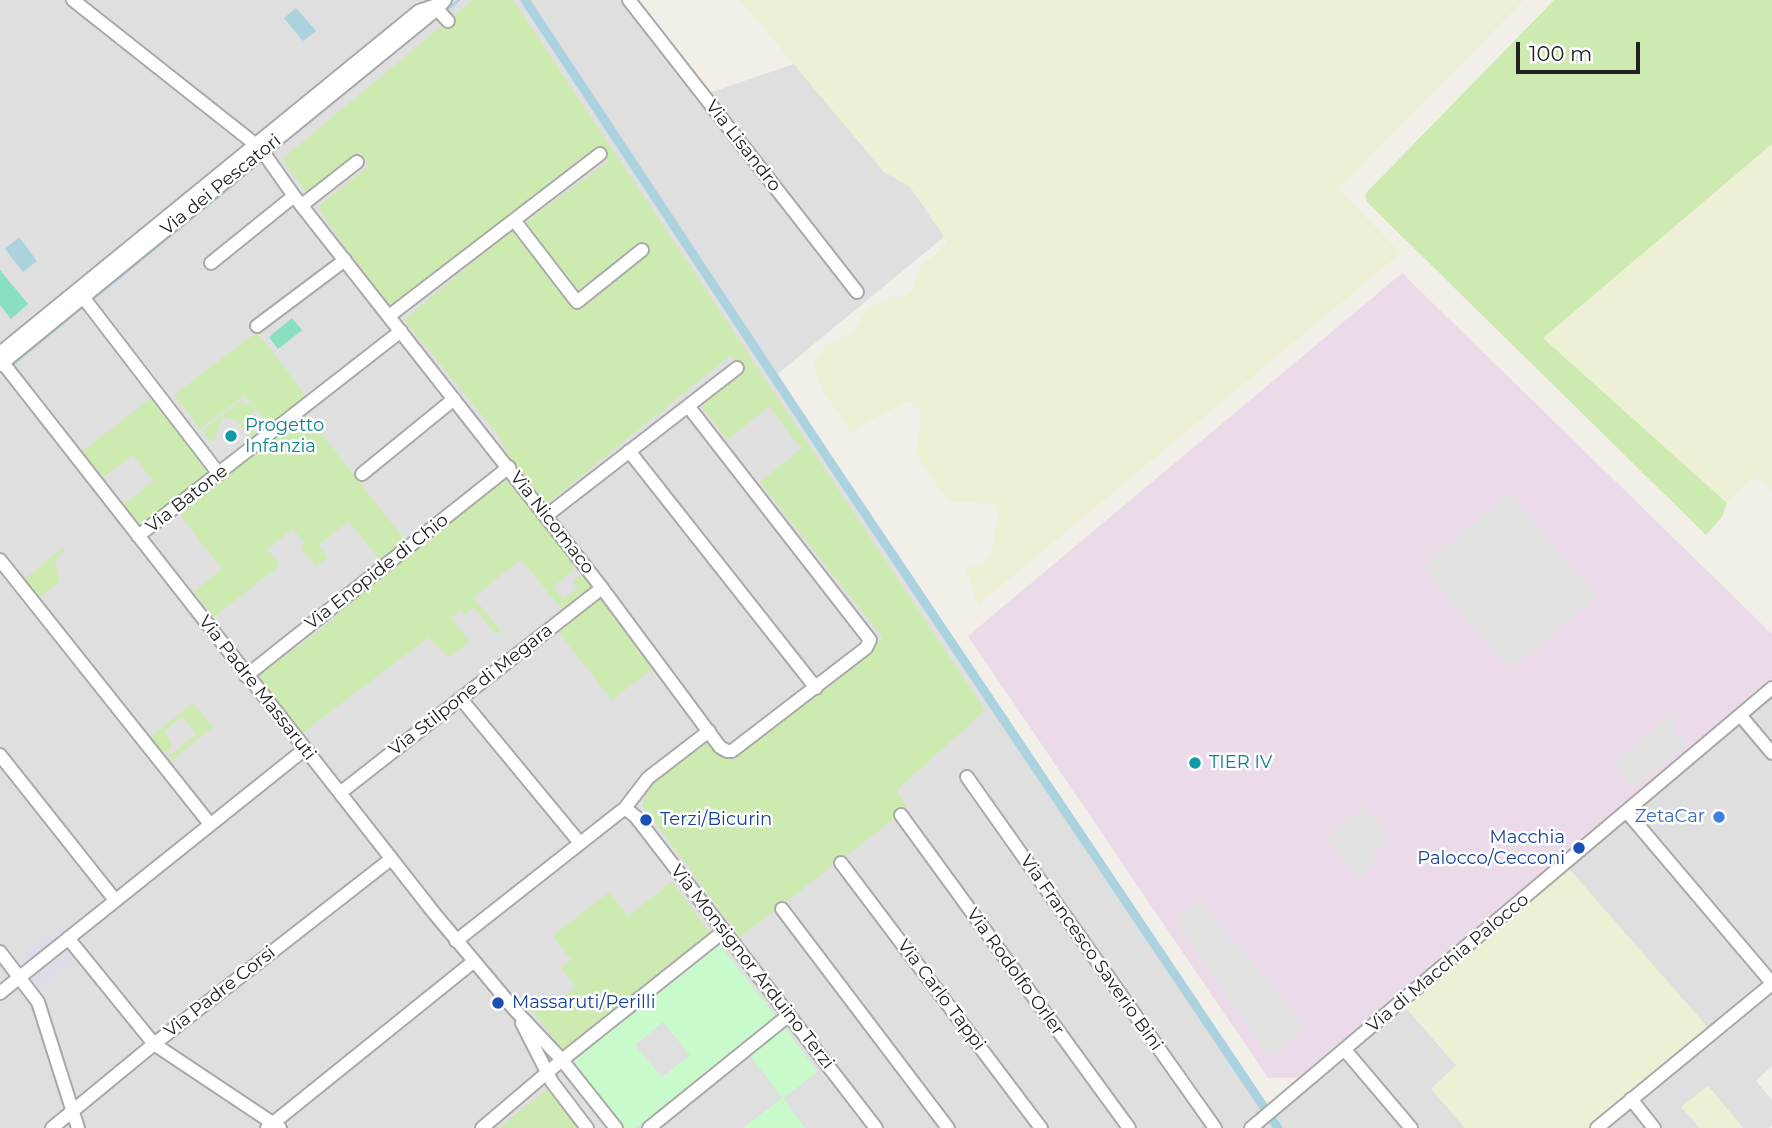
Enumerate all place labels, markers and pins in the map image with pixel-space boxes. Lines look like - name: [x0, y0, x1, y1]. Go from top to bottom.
- place label: Progetto Infanzia: [245, 415, 324, 458]
- marker: Progetto Infanzia: [223, 428, 239, 444]
- place label: TIER IV: [1209, 752, 1272, 774]
- marker: TIER IV: [1187, 755, 1203, 771]
- place label: ZetaCar: [1635, 806, 1705, 828]
- place label: Terzi/Bicurin: [660, 809, 772, 831]
- marker: ZetaCar: [1711, 809, 1727, 825]
- marker: Terzi/Bicurin: [638, 812, 654, 828]
- place label: Macchia Palocco/Cecconi: [1417, 827, 1565, 870]
- marker: Macchia Palocco/Cecconi: [1571, 840, 1587, 856]
- place label: Massaruti/Perilli: [512, 992, 656, 1014]
- marker: Massaruti/Perilli: [490, 995, 506, 1011]

